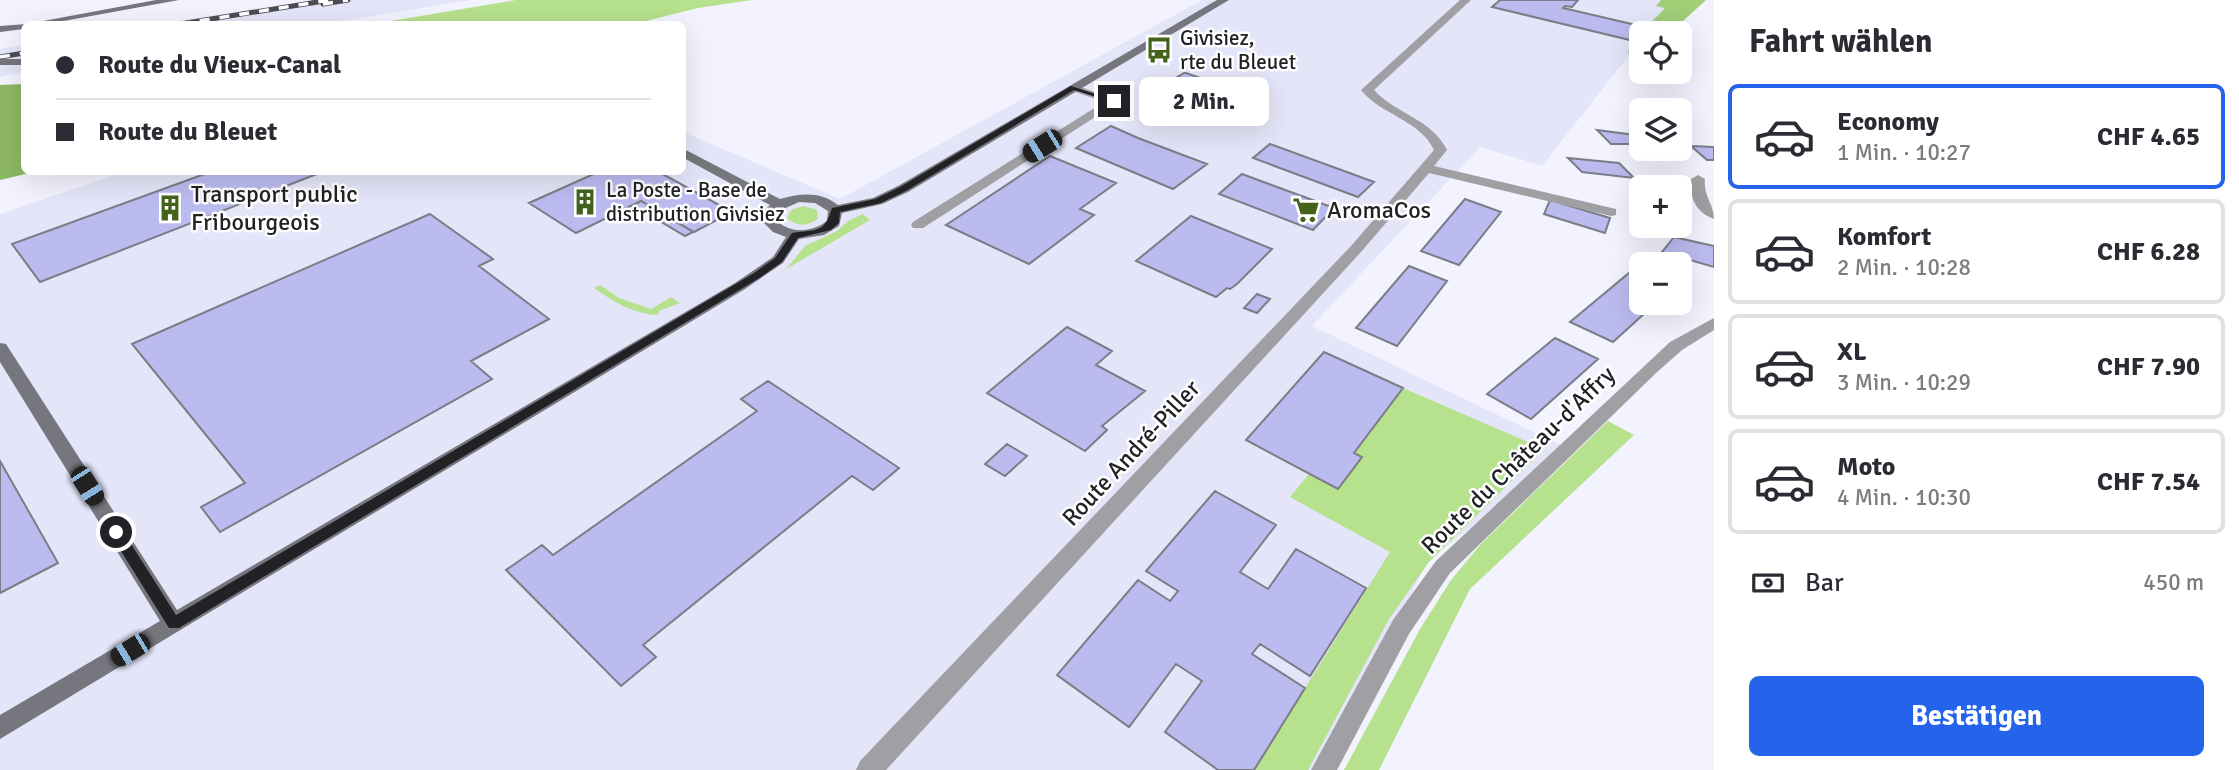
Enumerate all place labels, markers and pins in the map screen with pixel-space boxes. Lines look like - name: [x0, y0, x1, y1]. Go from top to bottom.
- place label: Givisiez, rte du Bleuet: [1180, 25, 1296, 75]
- bus stop icon: Givisiez, rte du Bleuet: [1144, 35, 1174, 65]
- place label: La Poste - Base de distribution Givisiez: [606, 177, 785, 227]
- place label: Transport public Fribourgeois: [191, 179, 358, 237]
- building icon: La Poste - Base de distribution Givisiez: [570, 187, 600, 217]
- building icon: Transport public Fribourgeois: [155, 193, 185, 223]
- supermarket icon: AromaCos: [1291, 195, 1321, 225]
- place label: AromaCos: [1327, 195, 1431, 225]

